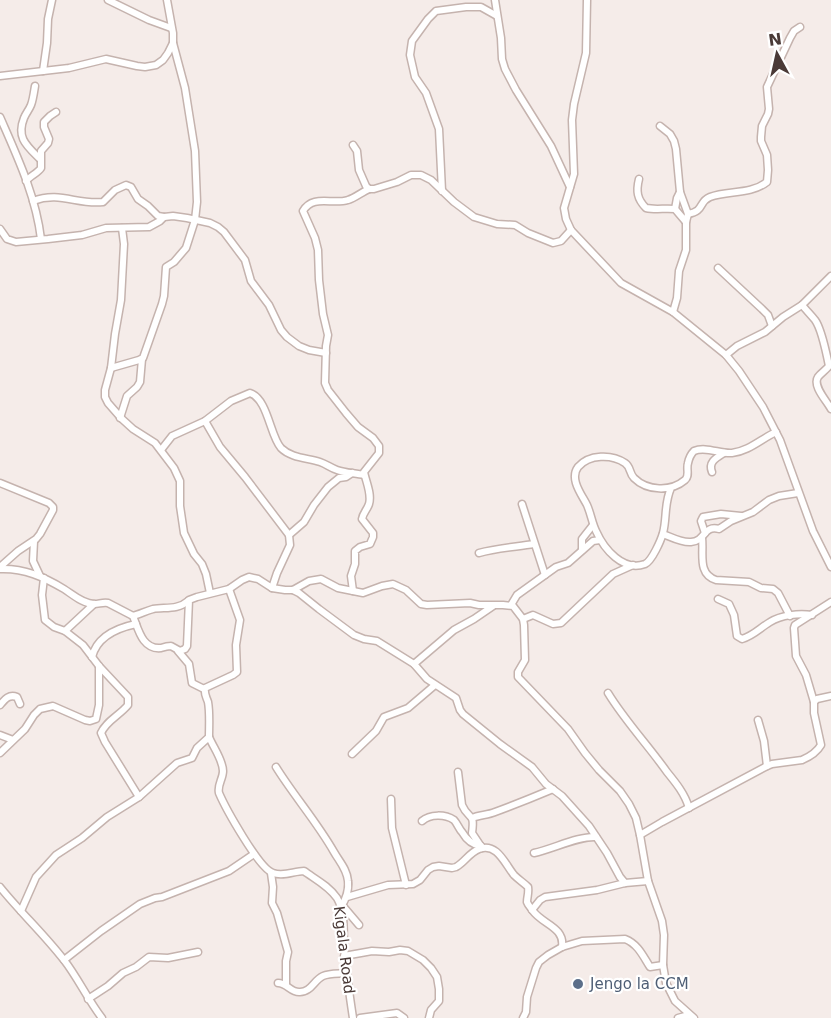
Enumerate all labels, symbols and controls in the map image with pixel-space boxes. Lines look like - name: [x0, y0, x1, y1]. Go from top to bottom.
- north arrow: [747, 24, 807, 84]
- text: N: [767, 29, 783, 50]
- street label: Kigala Road: [330, 905, 358, 995]
- place label: Jengo la CCM: [589, 975, 689, 993]
- marker: Jengo la CCM: [571, 977, 585, 991]

